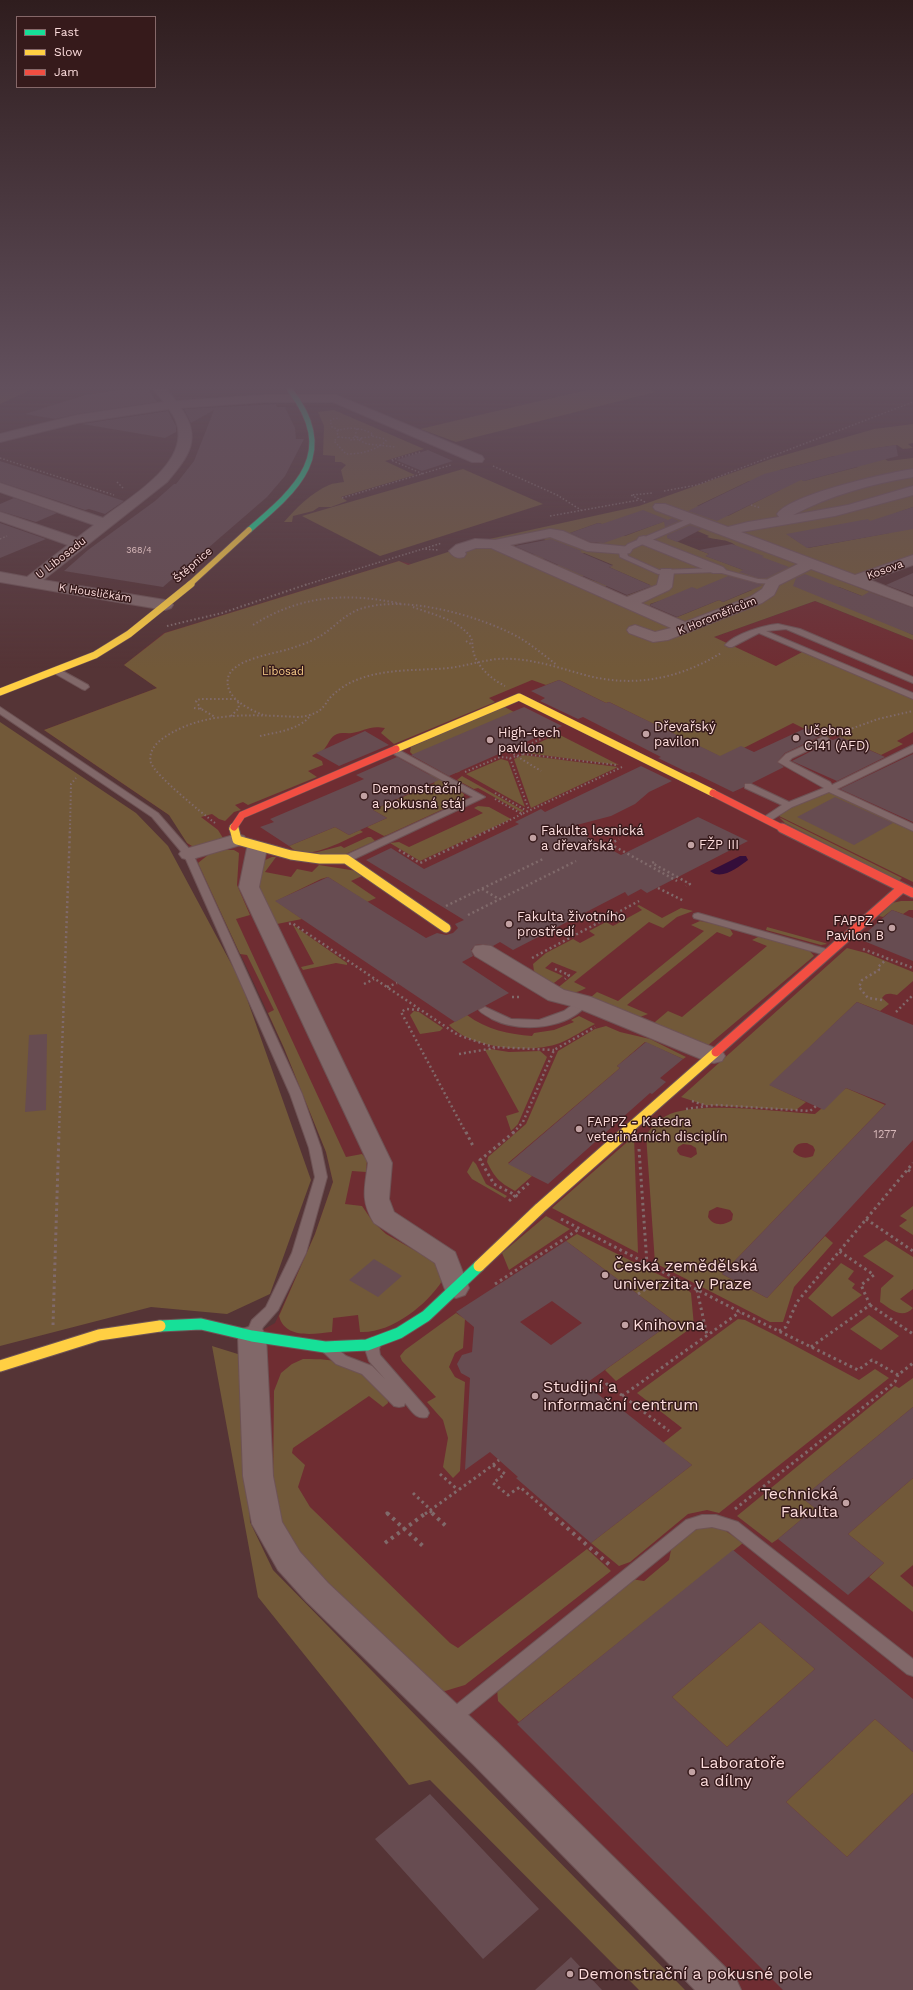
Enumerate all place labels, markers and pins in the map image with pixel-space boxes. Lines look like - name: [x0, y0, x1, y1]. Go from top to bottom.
- place label: Dřevařský pavilon: [654, 719, 716, 750]
- place label: Učebna C141 (AFD): [804, 723, 869, 754]
- place label: High-tech pavilon: [498, 725, 561, 756]
- marker: Dřevařský pavilon: [641, 729, 651, 739]
- marker: Učebna C141 (AFD): [791, 733, 801, 743]
- marker: High-tech pavilon: [485, 735, 495, 745]
- place label: Demonstrační a pokusná stáj: [372, 781, 465, 812]
- marker: Demonstrační a pokusná stáj: [359, 791, 369, 801]
- place label: Fakulta lesnická a dřevařská: [541, 823, 644, 854]
- marker: Fakulta lesnická a dřevařská: [528, 833, 538, 843]
- place label: FŽP III: [699, 837, 739, 853]
- marker: FŽP III: [686, 840, 696, 850]
- place label: Fakulta životního prostředí: [517, 909, 626, 940]
- place label: FAPPZ - Pavilon B: [826, 913, 884, 944]
- marker: Fakulta životního prostředí: [504, 919, 514, 929]
- marker: FAPPZ - Pavilon B: [887, 923, 897, 933]
- place label: FAPPZ - Katedra veterinárních disciplín: [587, 1114, 728, 1145]
- marker: FAPPZ - Katedra veterinárních disciplín: [574, 1124, 584, 1134]
- place label: Česká zemědělská univerzita v Praze: [613, 1256, 758, 1294]
- marker: Česká zemědělská univerzita v Praze: [600, 1270, 610, 1280]
- place label: Knihovna: [633, 1315, 704, 1335]
- marker: Knihovna: [620, 1320, 630, 1330]
- place label: Studijní a informační centrum: [543, 1377, 698, 1415]
- marker: Studijní a informační centrum: [530, 1391, 540, 1401]
- place label: Technická Fakulta: [761, 1484, 838, 1522]
- marker: Technická Fakulta: [841, 1498, 851, 1508]
- place label: Laboratoře a dílny: [700, 1753, 785, 1791]
- marker: Laboratoře a dílny: [687, 1767, 697, 1777]
- place label: Demonstrační a pokusné pole: [578, 1964, 812, 1984]
- marker: Demonstrační a pokusné pole: [565, 1969, 575, 1979]

